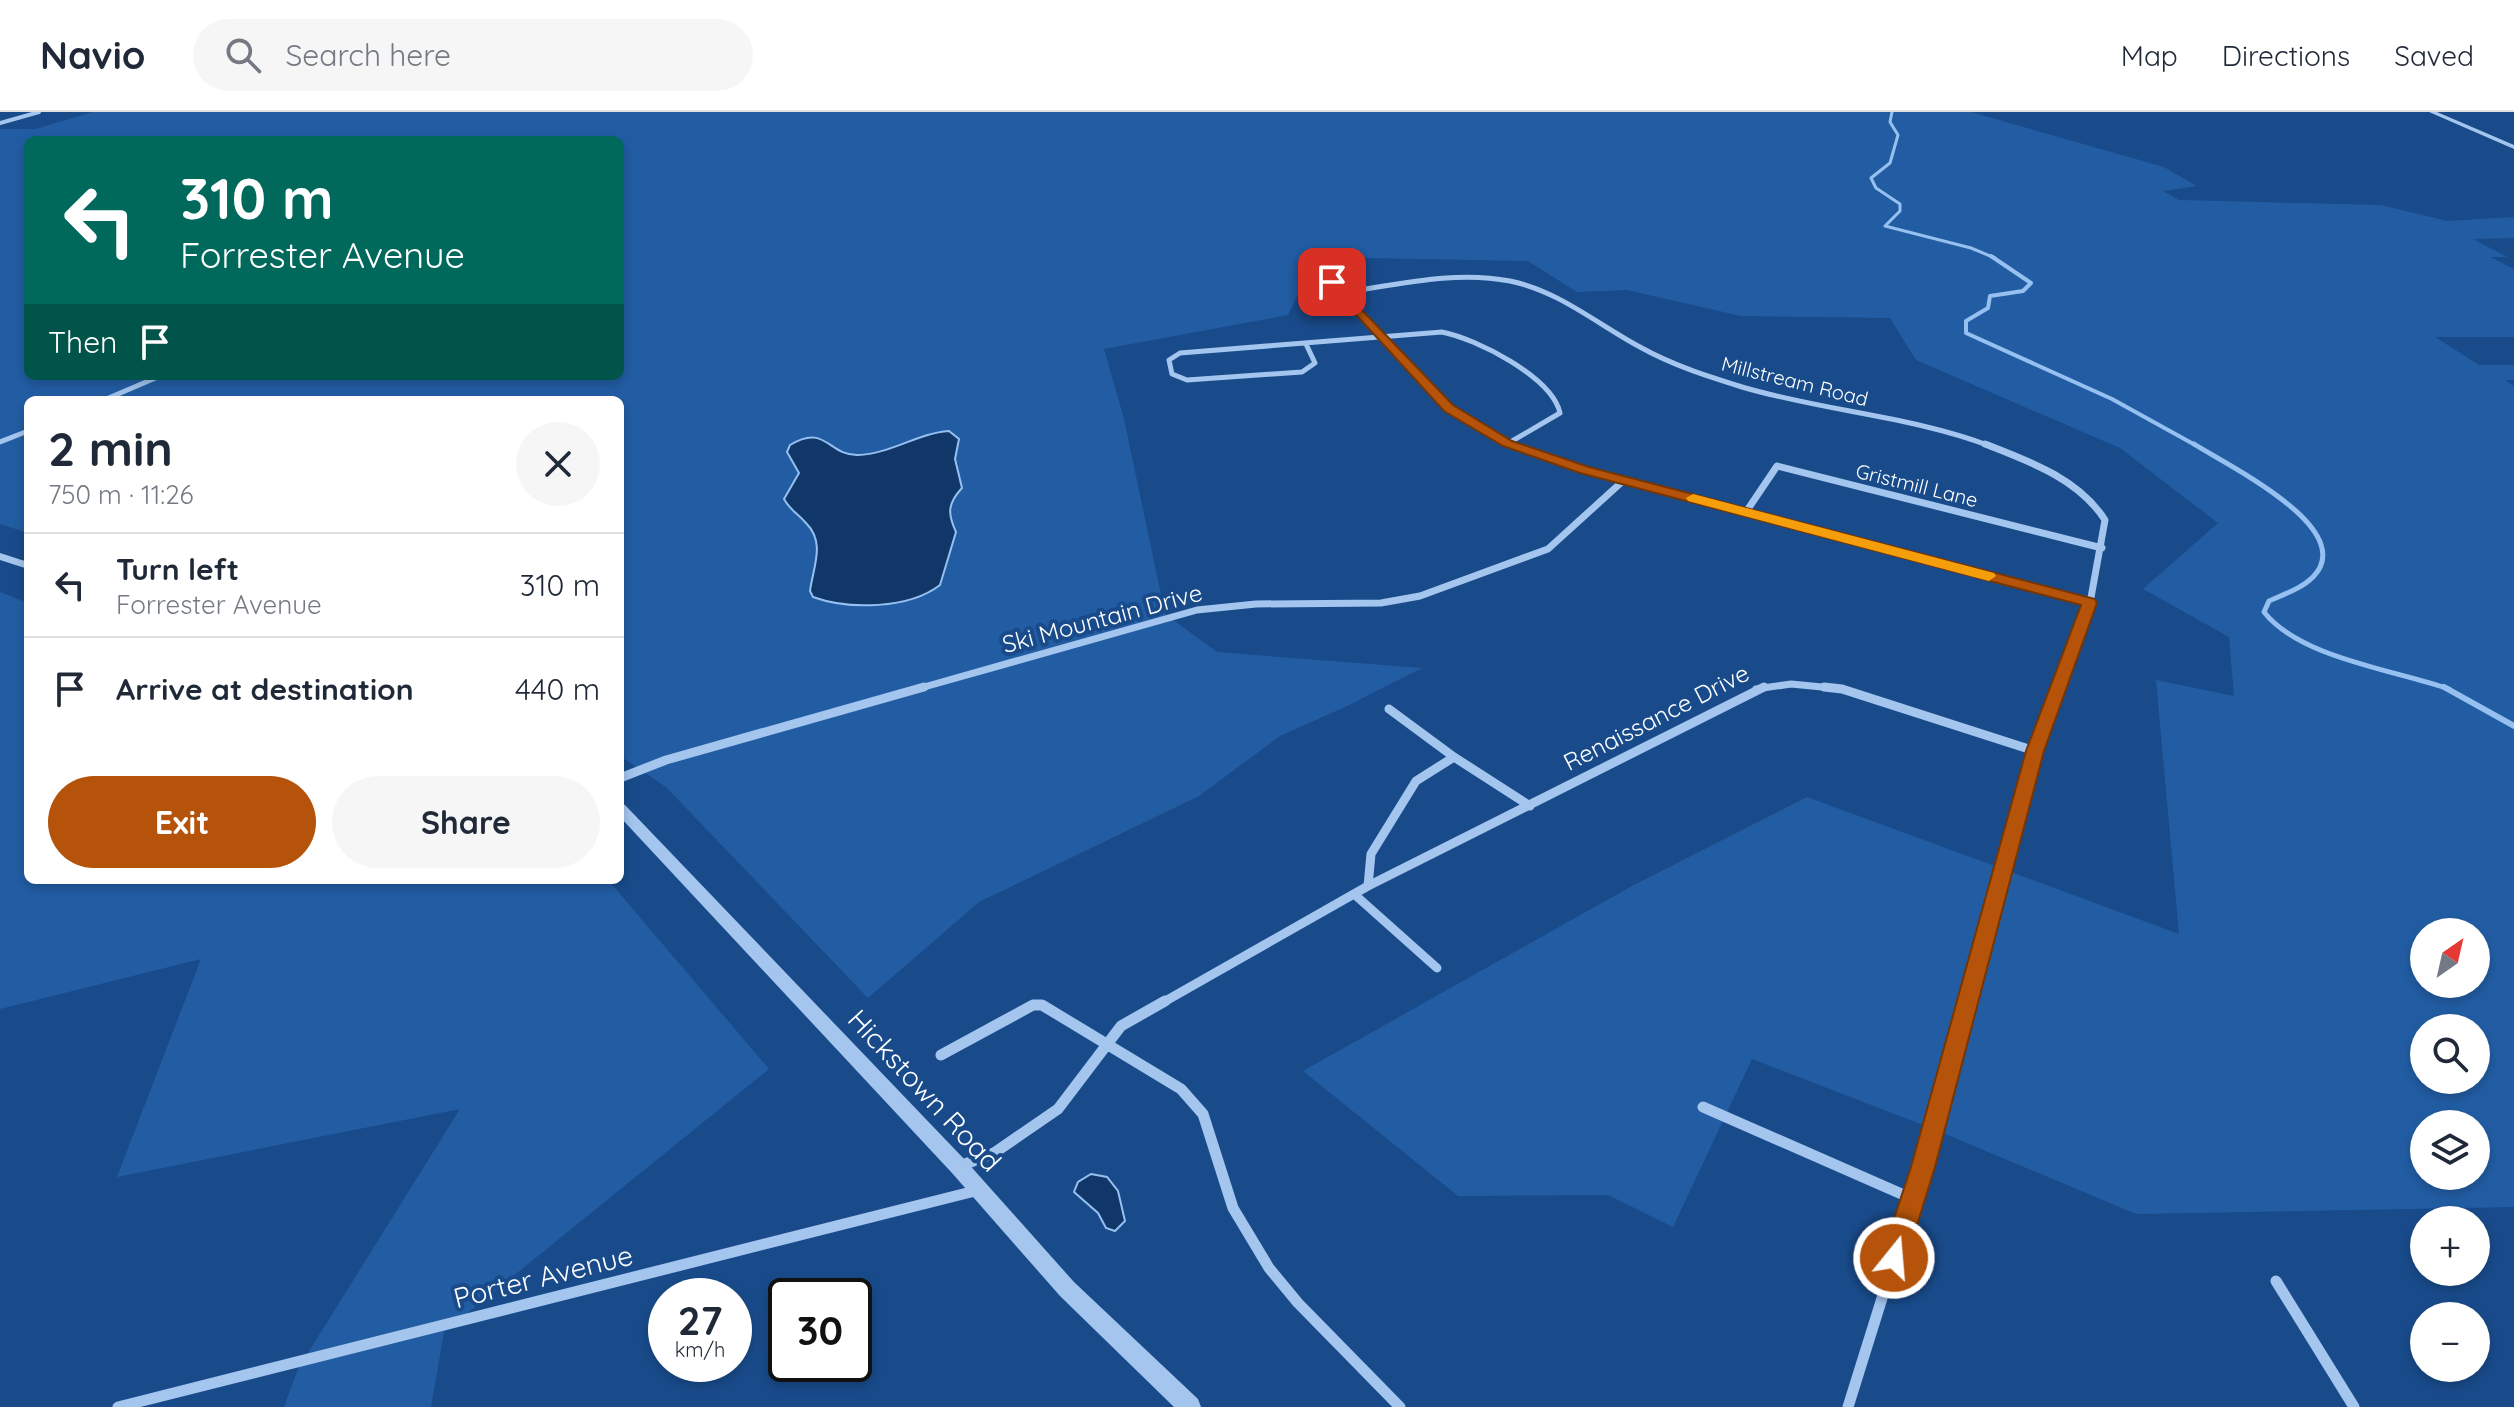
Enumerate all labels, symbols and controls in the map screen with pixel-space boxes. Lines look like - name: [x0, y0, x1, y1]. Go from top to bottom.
- search box: [193, 19, 753, 91]
- text: Navio: [40, 31, 145, 79]
- icon: search: [221, 33, 265, 77]
- text: Search here: [285, 36, 451, 74]
- text: Map: [2121, 38, 2178, 73]
- text: Directions: [2222, 38, 2350, 73]
- text: Saved: [2394, 38, 2474, 73]
- text: 310 m: [180, 163, 334, 233]
- icon: left: [48, 168, 152, 272]
- text: Forrester Avenue: [180, 232, 465, 277]
- pin: [1298, 248, 1366, 316]
- icon: arrive: [1310, 260, 1354, 304]
- icon: arrive: [133, 320, 177, 364]
- text: Then: [48, 323, 117, 361]
- street label: Millstream Road: [1719, 351, 1871, 411]
- text: 2 min: [48, 418, 173, 478]
- button: close: [516, 422, 600, 506]
- street label: Gristmill Lane: [1853, 458, 1981, 512]
- text: 750 m · 11:26: [48, 478, 194, 511]
- text: Turn left: [116, 550, 239, 588]
- icon: left: [48, 563, 92, 607]
- text: 310 m: [520, 566, 600, 604]
- street label: Ski Mountain Drive: [999, 577, 1205, 659]
- text: Forrester Avenue: [116, 588, 322, 621]
- street label: Renaissance Drive: [1558, 657, 1754, 777]
- icon: arrive: [48, 667, 92, 711]
- text: Arrive at destination: [116, 670, 414, 708]
- text: 440 m: [515, 670, 600, 708]
- button: Exit: [48, 776, 316, 868]
- button: Share: [332, 776, 600, 868]
- north arrow: [2410, 918, 2490, 998]
- map controls: [2410, 918, 2490, 1382]
- street label: Hickstown Road: [841, 1002, 1009, 1178]
- button: search: [2410, 1014, 2490, 1094]
- button: layers: [2410, 1110, 2490, 1190]
- button: +: [2410, 1206, 2490, 1286]
- position arrow: [1852, 1216, 1936, 1300]
- street label: Porter Avenue: [450, 1237, 636, 1315]
- speed limit sign: 30: [768, 1278, 872, 1382]
- text: 27: [678, 1295, 722, 1345]
- button: −: [2410, 1302, 2490, 1382]
- text: km/h: [675, 1337, 725, 1362]

